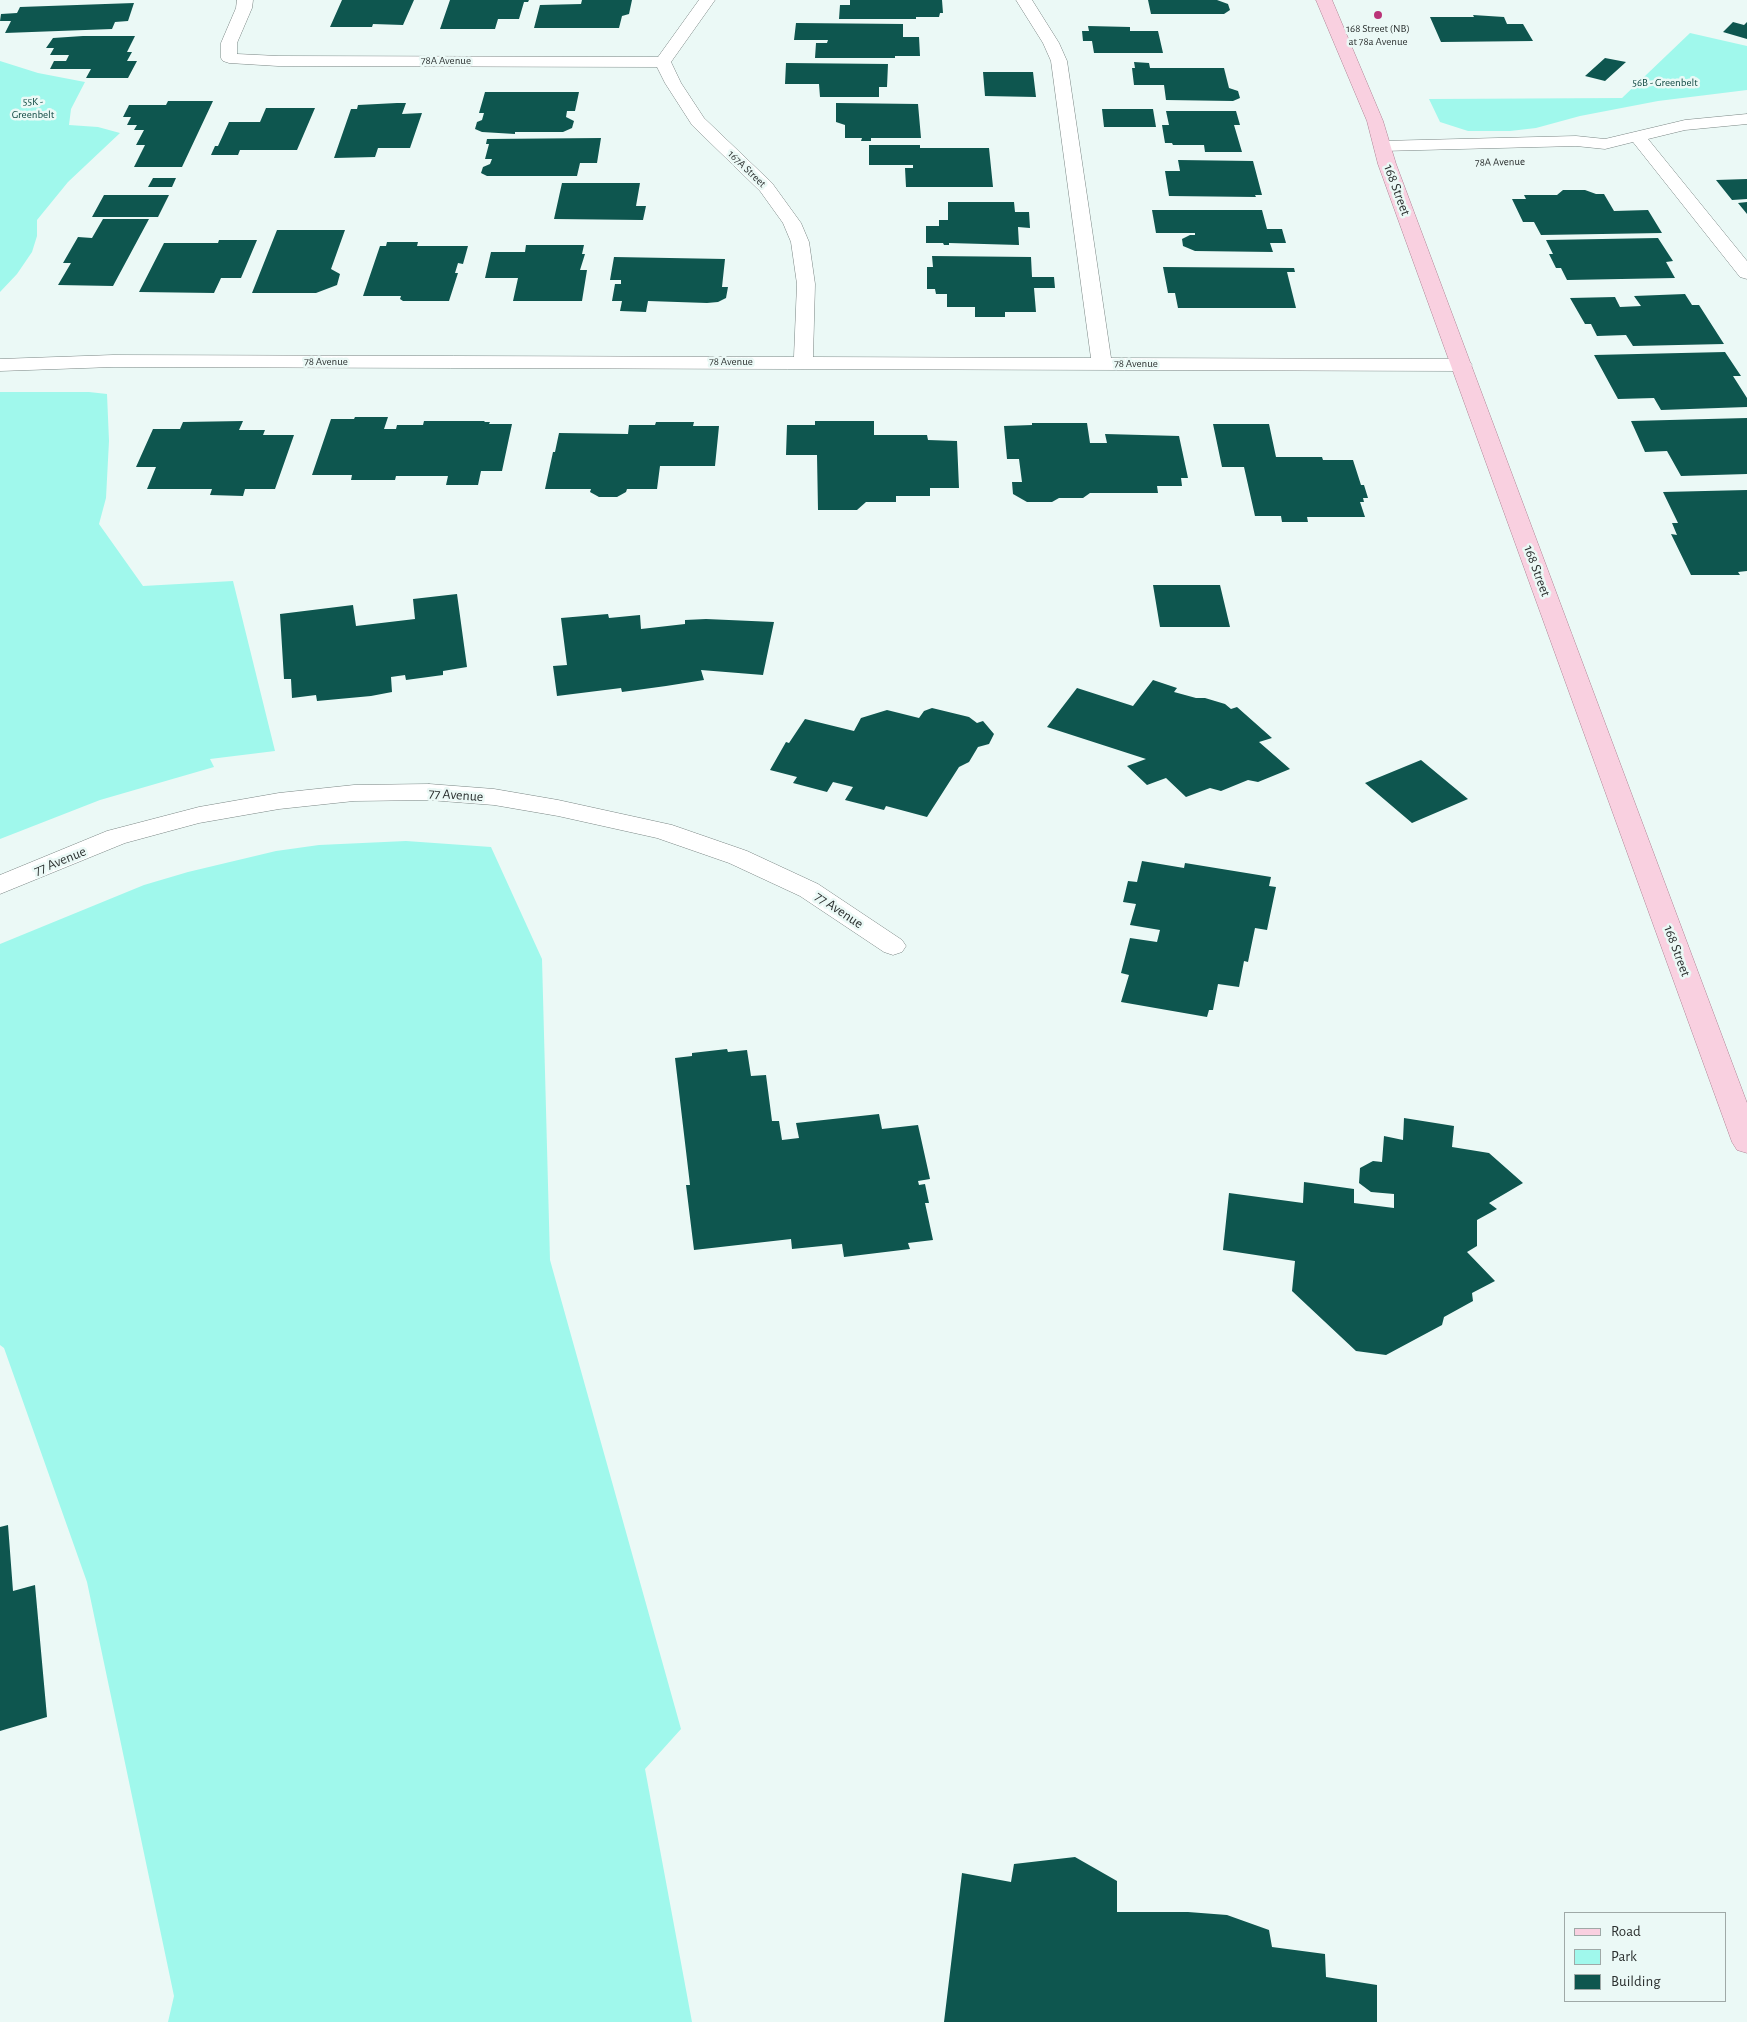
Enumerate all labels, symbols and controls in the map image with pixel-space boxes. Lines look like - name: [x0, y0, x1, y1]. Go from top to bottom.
- marker: 168 Street (NB) at 78a Avenue: [1372, 9, 1384, 21]
- place label: 168 Street (NB) at 78a Avenue: [1346, 22, 1410, 48]
- street label: 78A Avenue: [421, 54, 471, 68]
- park label: 56B - Greenbelt: [1632, 76, 1698, 90]
- park label: 55K - Greenbelt: [12, 95, 54, 121]
- street label: 167A Street: [725, 148, 769, 190]
- street label: 78A Avenue: [1475, 155, 1525, 169]
- street label: 168 Street: [1380, 162, 1414, 218]
- street label: 78 Avenue: [304, 355, 348, 369]
- street label: 78 Avenue: [709, 355, 753, 369]
- street label: 78 Avenue: [1114, 357, 1158, 371]
- street label: 168 Street: [1520, 543, 1554, 599]
- street label: 77 Avenue: [428, 785, 484, 805]
- street label: 77 Avenue: [31, 843, 89, 879]
- street label: 77 Avenue: [812, 888, 866, 932]
- street label: 168 Street: [1660, 923, 1694, 979]
- legend: [1564, 1912, 1727, 2002]
- text: Road: [1611, 1924, 1641, 1939]
- text: Park: [1611, 1949, 1637, 1964]
- text: Building: [1611, 1974, 1661, 1989]

